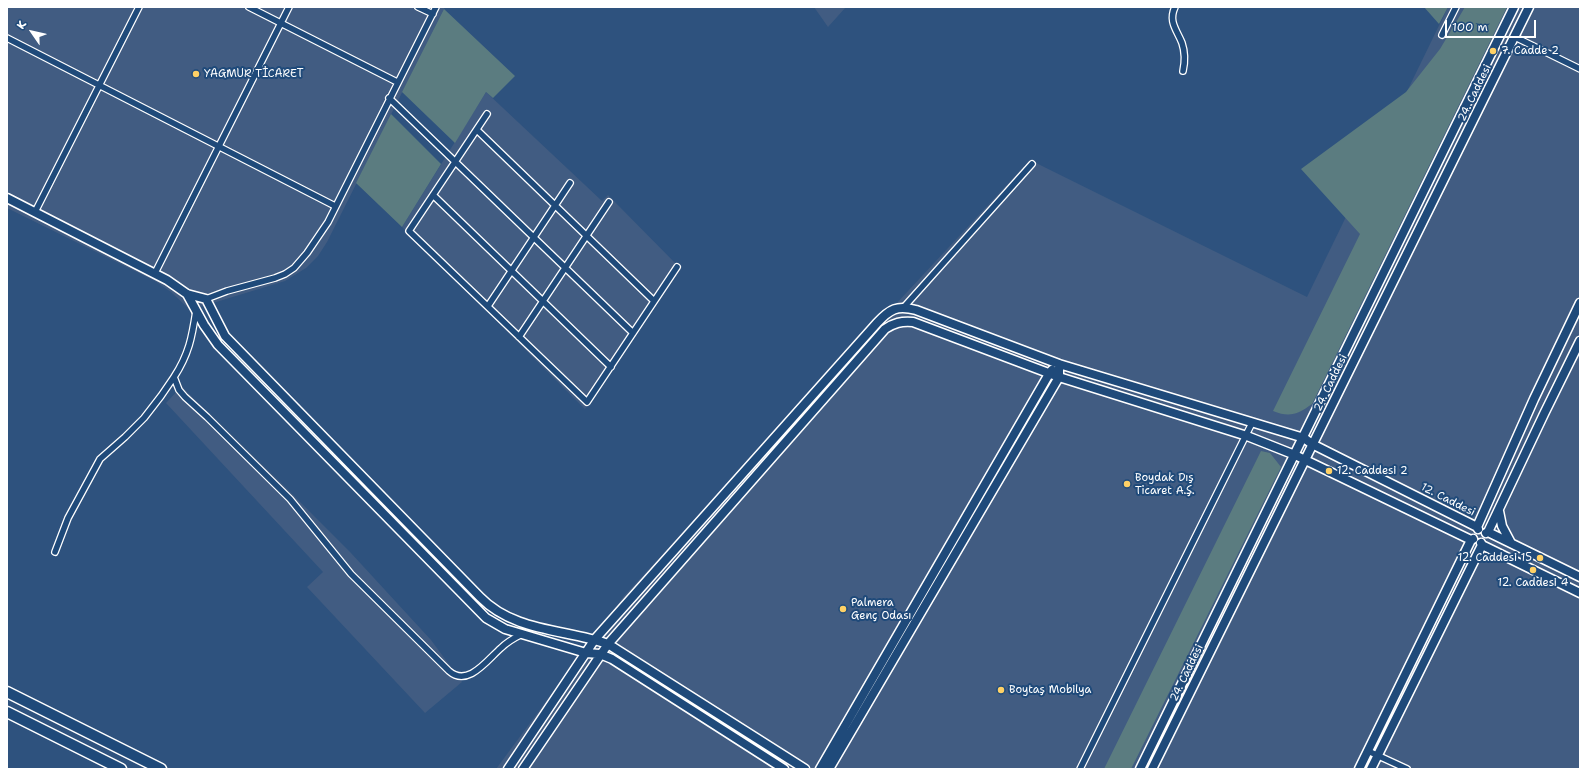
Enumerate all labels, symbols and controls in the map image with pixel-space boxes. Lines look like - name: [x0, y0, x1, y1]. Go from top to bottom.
- north arrow: [12, 12, 52, 52]
- scale bar: [1447, 12, 1538, 38]
- text: K: [13, 18, 30, 32]
- text: 100 m: [1452, 19, 1488, 35]
- place label: 7. Cadde 2: [1501, 44, 1559, 58]
- marker: 7. Cadde 2: [1488, 46, 1498, 56]
- street label: 24. Caddesi: [1455, 62, 1495, 124]
- place label: YAGMUR TİCARET: [204, 67, 303, 81]
- marker: YAGMUR TİCARET: [191, 69, 201, 79]
- street label: 24. Caddesi: [1311, 352, 1351, 414]
- place label: 12. Caddesi 2: [1337, 464, 1408, 478]
- marker: 12. Caddesi 2: [1324, 466, 1334, 476]
- place label: Boydak Dış Ticaret A.Ş.: [1135, 471, 1195, 497]
- marker: Boydak Dış Ticaret A.Ş.: [1122, 479, 1132, 489]
- street label: 12. Caddesi: [1419, 481, 1477, 519]
- place label: 12. Caddesi 15: [1458, 551, 1532, 565]
- marker: 12. Caddesi 15: [1535, 553, 1545, 563]
- marker: 12. Caddesi 4: [1528, 565, 1538, 575]
- place label: 12. Caddesi 4: [1498, 576, 1568, 590]
- place label: Palmera Genç Odası: [851, 596, 911, 622]
- marker: Palmera Genç Odası: [838, 604, 848, 614]
- street label: 24. Caddesi: [1167, 642, 1207, 704]
- place label: Boytaş Mobilya: [1009, 683, 1091, 697]
- marker: Boytaş Mobilya: [996, 685, 1006, 695]

